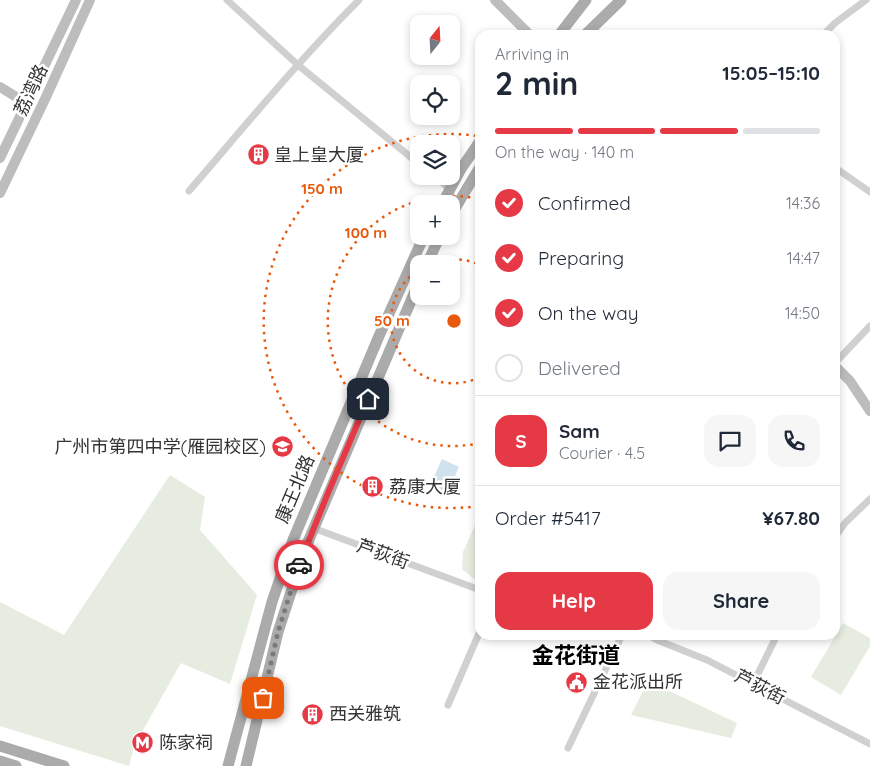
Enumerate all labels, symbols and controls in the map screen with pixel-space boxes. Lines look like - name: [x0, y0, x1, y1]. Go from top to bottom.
- north arrow: [410, 15, 460, 65]
- map controls: [410, 15, 460, 305]
- text: Arriving in: [495, 44, 569, 64]
- street label: 荔湾路: [9, 60, 52, 119]
- text: 15:05–15:10: [722, 61, 820, 85]
- text: 2 min: [495, 63, 578, 103]
- button: locate: [410, 75, 460, 125]
- button: layers: [410, 135, 460, 185]
- text: On the way · 140 m: [495, 142, 634, 162]
- building icon: 皇上皇大厦: [246, 143, 270, 167]
- place label: 皇上皇大厦: [274, 143, 364, 166]
- text: 150 m: [301, 179, 343, 198]
- icon: check: [495, 189, 523, 217]
- text: Confirmed: [538, 191, 631, 215]
- text: 14:36: [786, 193, 820, 213]
- button: +: [410, 195, 460, 245]
- text: 100 m: [345, 223, 387, 242]
- icon: check: [495, 244, 523, 272]
- text: Preparing: [538, 246, 624, 270]
- text: 14:47: [787, 248, 820, 268]
- button: −: [410, 255, 460, 305]
- icon: check: [495, 299, 523, 327]
- text: On the way: [538, 301, 639, 325]
- text: 14:50: [785, 303, 820, 323]
- text: 50 m: [374, 311, 410, 330]
- centre of rings: [445, 312, 463, 330]
- text: Delivered: [538, 356, 621, 380]
- pin: [347, 378, 389, 420]
- icon: home: [354, 385, 382, 413]
- button: chat: [704, 415, 756, 467]
- button: phone: [768, 415, 820, 467]
- text: Sam: [559, 419, 600, 443]
- text: S: [515, 429, 527, 453]
- place label: 广州市第四中学(雁园校区): [55, 435, 266, 458]
- school or university icon: 广州市第四中学(雁园校区): [270, 435, 294, 459]
- text: Courier · 4.5: [559, 443, 645, 463]
- street label: 康王北路: [270, 451, 319, 526]
- building icon: 荔康大厦: [361, 475, 385, 499]
- place label: 荔康大厦: [389, 475, 461, 498]
- text: Order #5417: [495, 506, 601, 530]
- text: ¥67.80: [762, 506, 820, 530]
- street label: 芦荻街: [354, 533, 412, 574]
- courier: [274, 540, 324, 590]
- icon: car: [285, 551, 313, 579]
- button: Help: [495, 572, 653, 630]
- button: Share: [663, 572, 820, 630]
- district label: 金花街道: [532, 641, 620, 669]
- street label: 芦荻街: [731, 664, 790, 709]
- public building icon: 金花派出所: [565, 670, 589, 694]
- place label: 金花派出所: [593, 670, 683, 693]
- pin: [242, 677, 284, 719]
- icon: bag: [249, 684, 277, 712]
- building icon: 西关雅筑: [301, 702, 325, 726]
- place label: 西关雅筑: [329, 702, 401, 725]
- metro station icon: 陈家祠: [131, 731, 155, 755]
- place label: 陈家祠: [159, 731, 213, 754]

